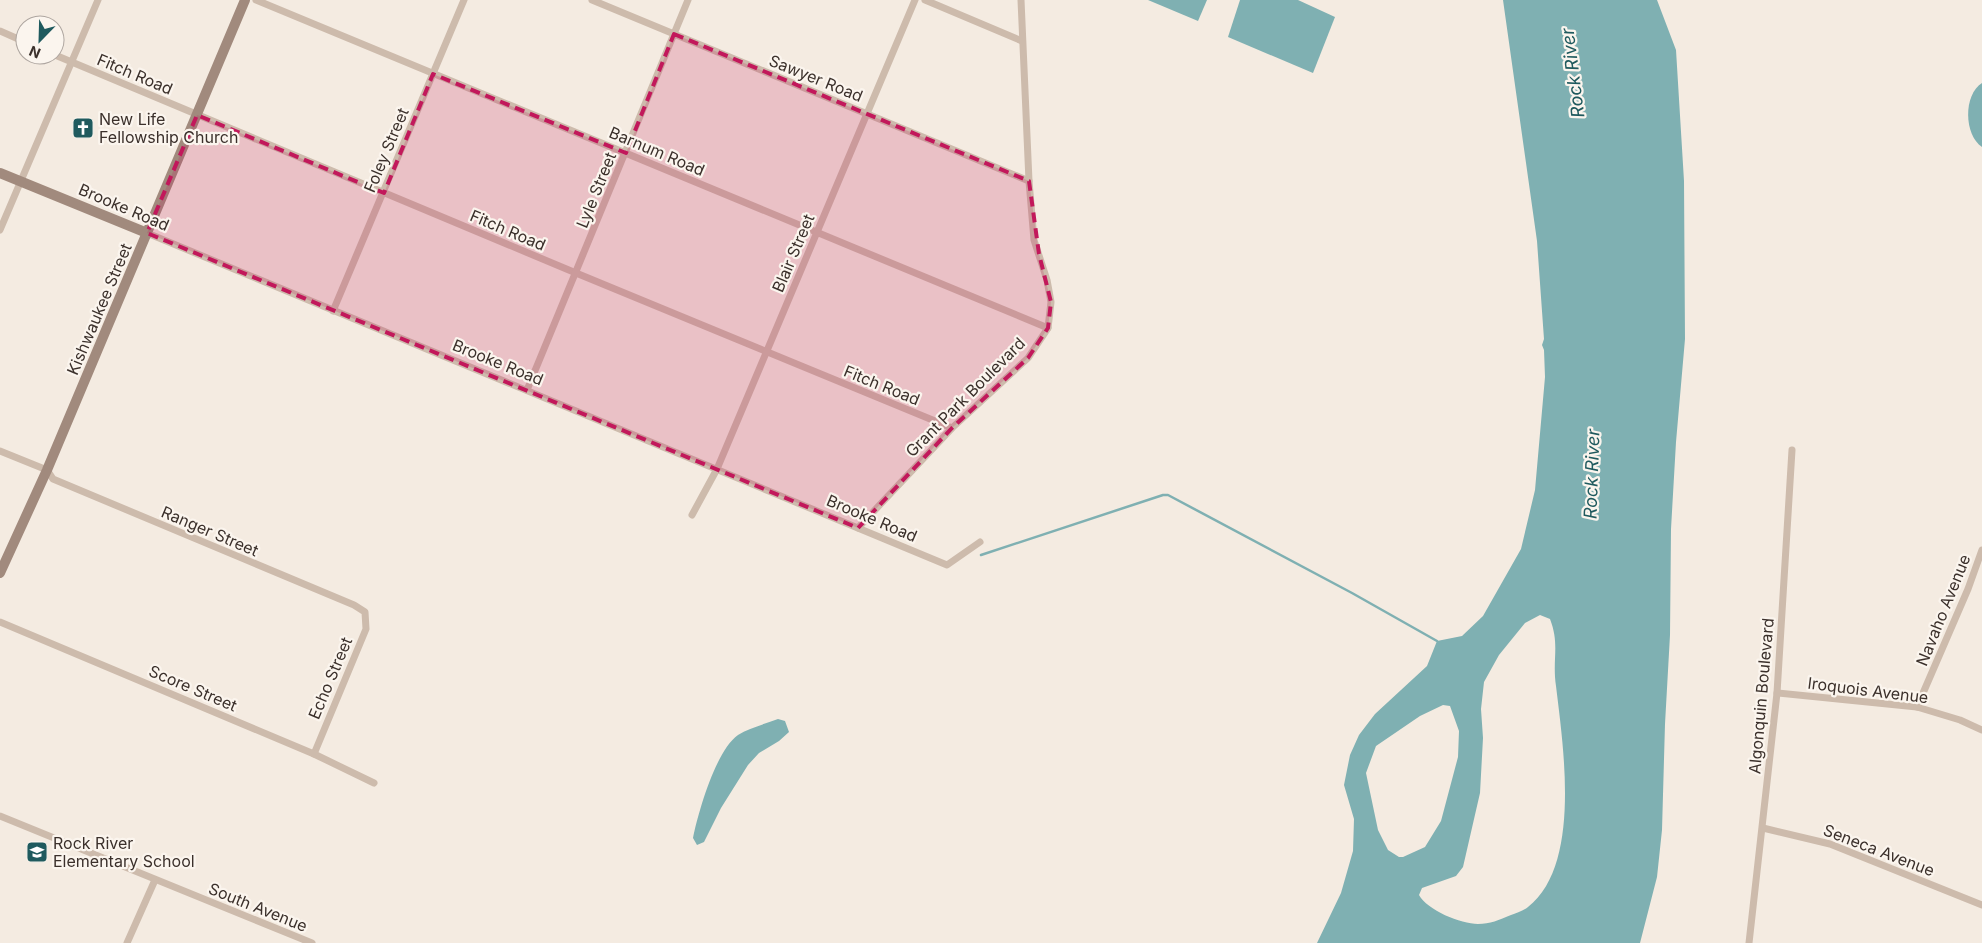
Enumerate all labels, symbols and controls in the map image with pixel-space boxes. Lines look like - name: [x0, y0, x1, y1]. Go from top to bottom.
- north arrow: [15, 15, 65, 65]
- water label: Rock River: [1556, 26, 1588, 119]
- text: N: [26, 43, 43, 62]
- street label: Fitch Road: [94, 49, 176, 99]
- street label: Sawyer Road: [766, 50, 866, 106]
- street label: Foley Street: [359, 105, 413, 195]
- place label: New Life Fellowship Church: [99, 109, 238, 147]
- church icon: New Life Fellowship Church: [71, 116, 95, 140]
- street label: Barnum Road: [606, 122, 708, 180]
- street label: Lyle Street: [572, 149, 620, 231]
- street label: Brooke Road: [76, 179, 172, 235]
- street label: Fitch Road: [467, 205, 549, 255]
- street label: Blair Street: [768, 211, 818, 295]
- street label: Kishwaukee Street: [62, 240, 136, 378]
- street label: Grant Park Boulevard: [901, 333, 1029, 461]
- street label: Brooke Road: [450, 335, 546, 389]
- street label: Fitch Road: [841, 361, 923, 409]
- water label: Rock River: [1579, 427, 1604, 519]
- street label: Brooke Road: [824, 490, 920, 546]
- street label: Ranger Street: [158, 502, 262, 560]
- street label: Navaho Avenue: [1912, 551, 1974, 669]
- street label: Algonquin Boulevard: [1744, 617, 1778, 775]
- street label: Echo Street: [304, 634, 356, 722]
- street label: Score Street: [146, 660, 240, 716]
- street label: Iroquois Avenue: [1806, 673, 1930, 707]
- street label: Seneca Avenue: [1821, 820, 1937, 880]
- place label: Rock River Elementary School: [53, 833, 195, 871]
- school or university icon: Rock River Elementary School: [25, 840, 49, 864]
- street label: South Avenue: [206, 878, 310, 936]

